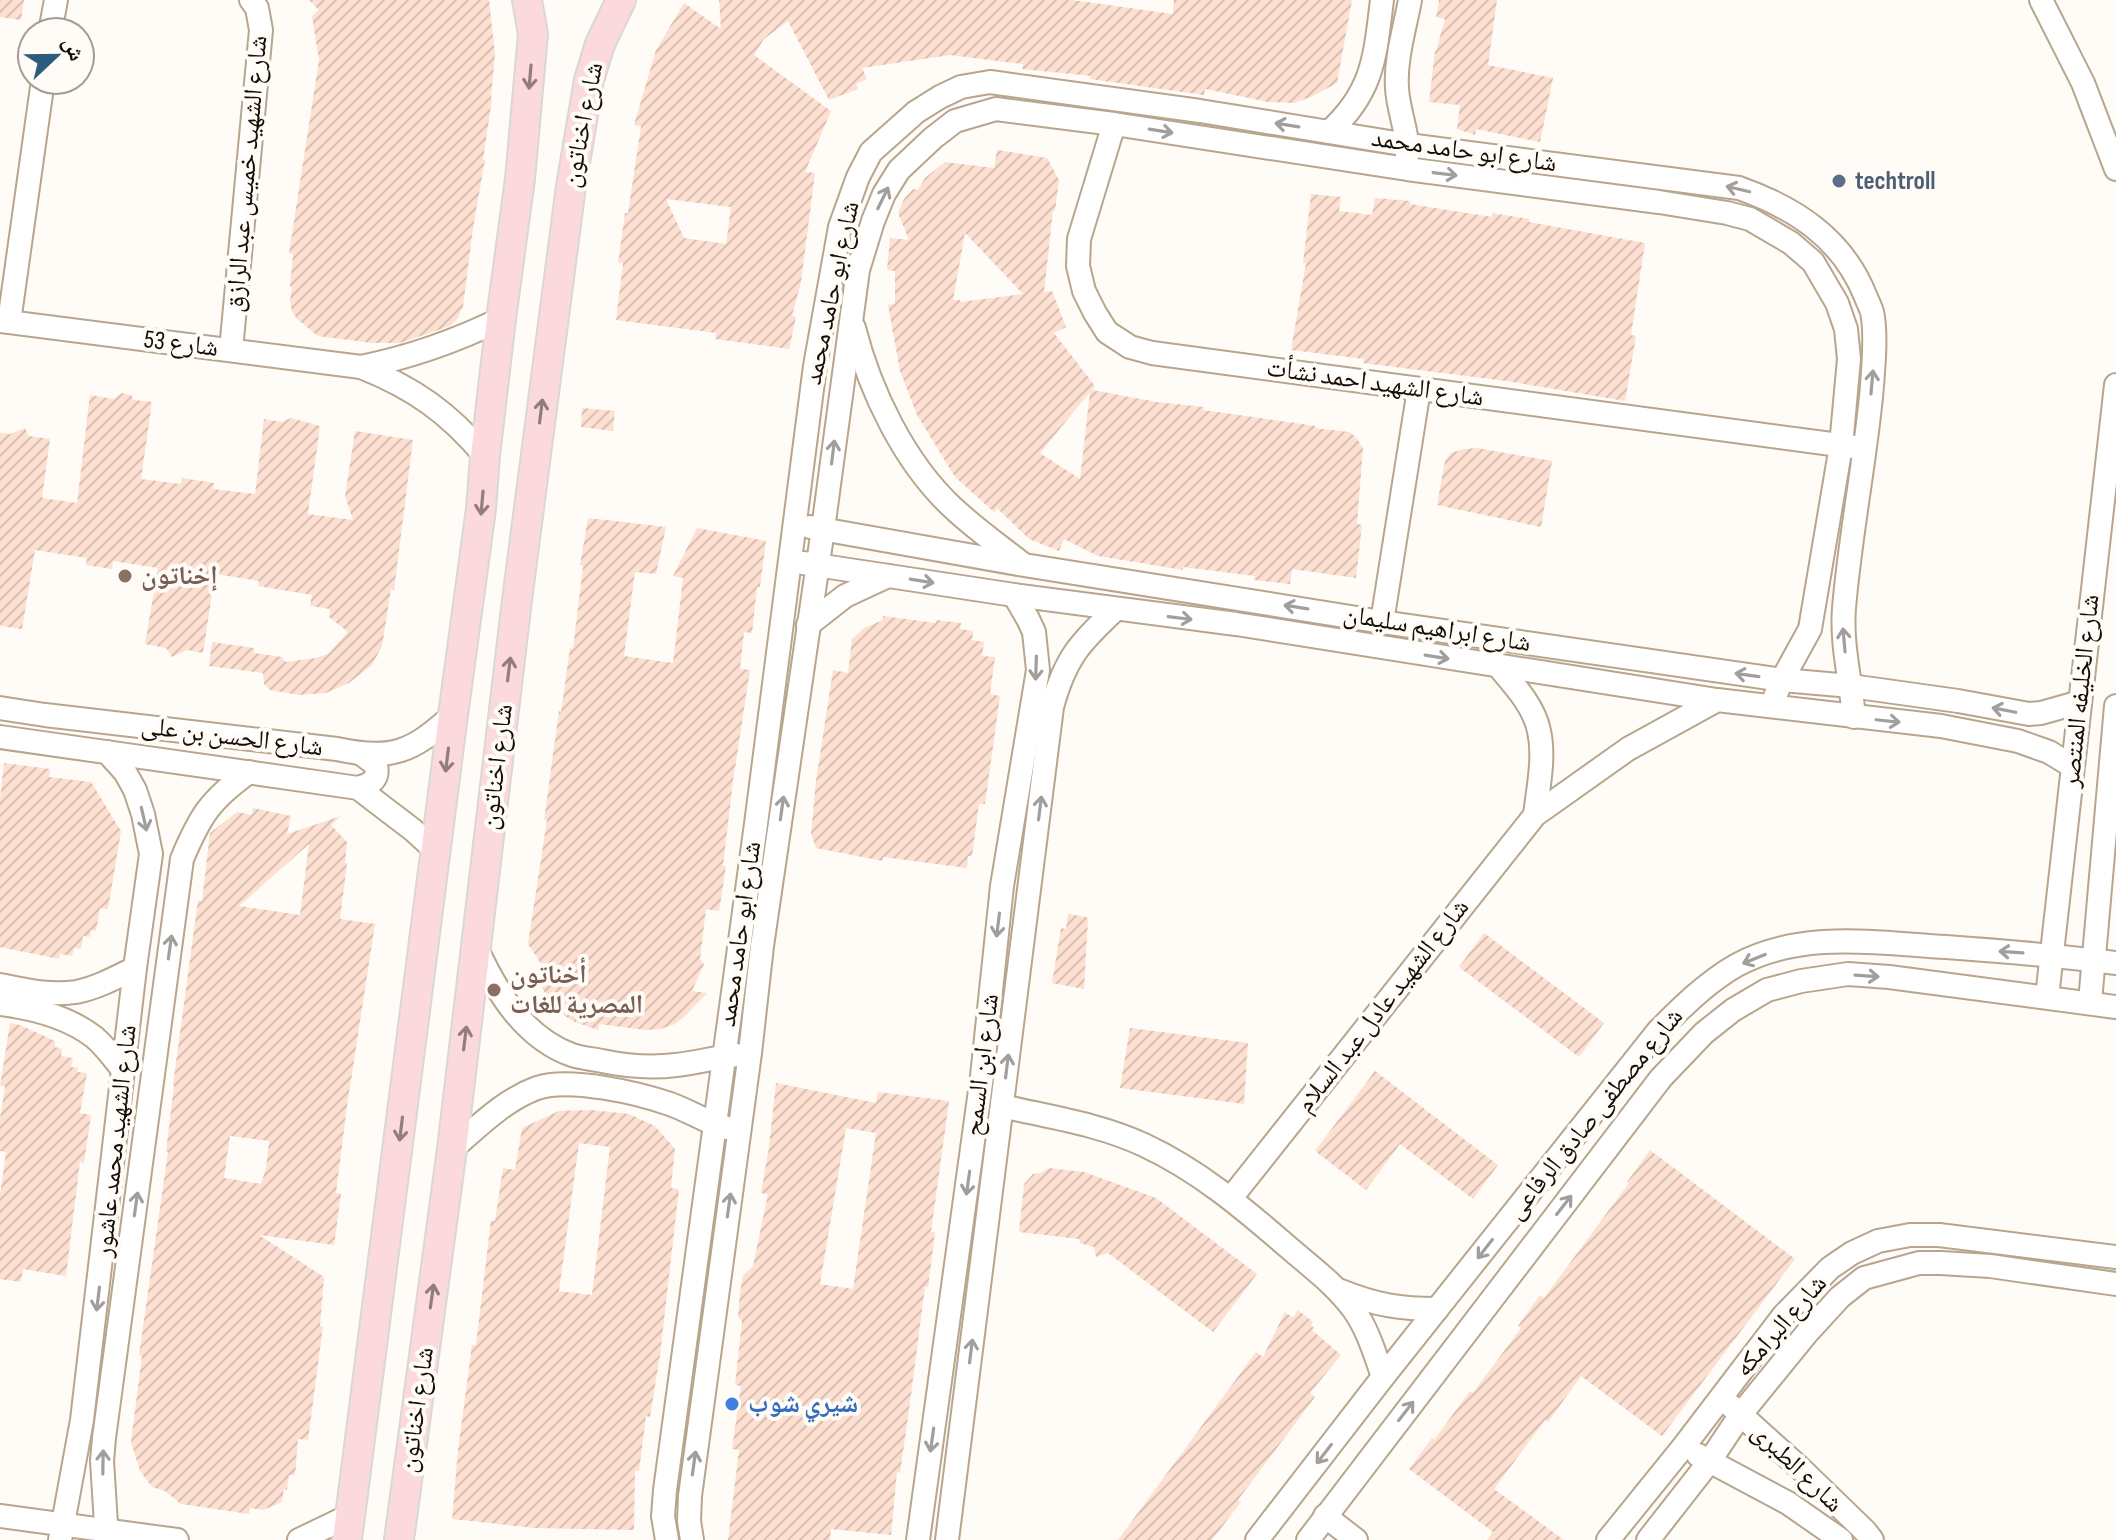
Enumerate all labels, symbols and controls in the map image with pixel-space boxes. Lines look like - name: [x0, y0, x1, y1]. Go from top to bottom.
- north arrow: [16, 16, 96, 96]
- text: ش: [56, 33, 90, 65]
- street label: شارع الشهيد خميس عبد الرازق: [219, 34, 275, 314]
- street label: شارع اخناتون: [556, 60, 610, 190]
- one-way arrow: [522, 63, 537, 90]
- one-way arrow: [1275, 117, 1300, 132]
- street label: شارع ابو حامد محمد: [1369, 123, 1559, 179]
- one-way arrow: [1147, 125, 1173, 140]
- place label: techtroll: [1855, 166, 1935, 197]
- one-way arrow: [1432, 167, 1458, 182]
- marker: techtroll: [1830, 172, 1848, 190]
- one-way arrow: [1726, 181, 1752, 196]
- one-way arrow: [876, 187, 891, 211]
- street label: شارع ابو حامد محمد: [797, 198, 867, 388]
- street label: شارع 53: [142, 324, 220, 364]
- street label: شارع الشهيد احمد نشأت: [1264, 351, 1486, 414]
- one-way arrow: [1865, 369, 1880, 396]
- one-way arrow: [533, 398, 548, 425]
- one-way arrow: [826, 439, 841, 466]
- one-way arrow: [474, 489, 489, 515]
- place label: إخناتون: [141, 561, 218, 592]
- marker: إخناتون: [116, 567, 134, 585]
- one-way arrow: [909, 575, 935, 590]
- street label: شارع الخليفه المنتصر: [2055, 593, 2107, 790]
- one-way arrow: [1284, 599, 1309, 614]
- street label: شارع ابراهيم سليمان: [1341, 599, 1533, 659]
- one-way arrow: [1166, 610, 1193, 625]
- one-way arrow: [1837, 627, 1852, 654]
- one-way arrow: [1424, 650, 1449, 665]
- one-way arrow: [1029, 654, 1044, 681]
- one-way arrow: [501, 656, 516, 683]
- one-way arrow: [1735, 667, 1760, 682]
- one-way arrow: [1992, 701, 2018, 716]
- street label: شارع اخناتون: [474, 702, 520, 832]
- street label: شارع الحسن بن على: [139, 710, 325, 764]
- one-way arrow: [1874, 713, 1901, 728]
- one-way arrow: [440, 746, 455, 773]
- one-way arrow: [1032, 795, 1047, 822]
- one-way arrow: [775, 796, 790, 822]
- one-way arrow: [137, 806, 152, 831]
- street label: شارع ابو حامد محمد: [712, 839, 768, 1029]
- street label: شارع الشهيد عادل عبد السلام: [1290, 893, 1477, 1120]
- one-way arrow: [990, 911, 1005, 937]
- one-way arrow: [163, 935, 178, 960]
- one-way arrow: [1998, 944, 2025, 959]
- one-way arrow: [1742, 952, 1767, 967]
- place label: أخناتون المصرية للغات: [510, 957, 643, 1021]
- one-way arrow: [1853, 968, 1880, 983]
- marker: أخناتون المصرية للغات: [485, 981, 503, 999]
- street label: شارع ابن السمح: [958, 992, 1006, 1138]
- street label: شارع مصطفى صادق الرفاعى: [1500, 1002, 1690, 1226]
- street label: شارع الشهيد محمد عاشور: [88, 1023, 144, 1260]
- one-way arrow: [458, 1025, 473, 1052]
- one-way arrow: [1000, 1054, 1015, 1079]
- one-way arrow: [393, 1115, 408, 1142]
- one-way arrow: [960, 1169, 975, 1196]
- one-way arrow: [128, 1191, 143, 1218]
- one-way arrow: [722, 1193, 737, 1218]
- one-way arrow: [1555, 1195, 1572, 1216]
- one-way arrow: [1476, 1239, 1494, 1260]
- street label: شارع البرامكه: [1728, 1269, 1834, 1383]
- one-way arrow: [425, 1284, 440, 1309]
- one-way arrow: [90, 1285, 105, 1312]
- one-way arrow: [964, 1339, 979, 1365]
- street label: شارع اخناتون: [393, 1345, 441, 1475]
- place label: شيري شوب: [748, 1389, 858, 1423]
- marker: شيري شوب: [723, 1395, 741, 1413]
- one-way arrow: [1397, 1401, 1414, 1422]
- street label: شارع الطبرى: [1745, 1417, 1849, 1519]
- one-way arrow: [925, 1427, 940, 1453]
- one-way arrow: [1315, 1443, 1332, 1464]
- one-way arrow: [95, 1449, 111, 1476]
- one-way arrow: [687, 1450, 702, 1476]

